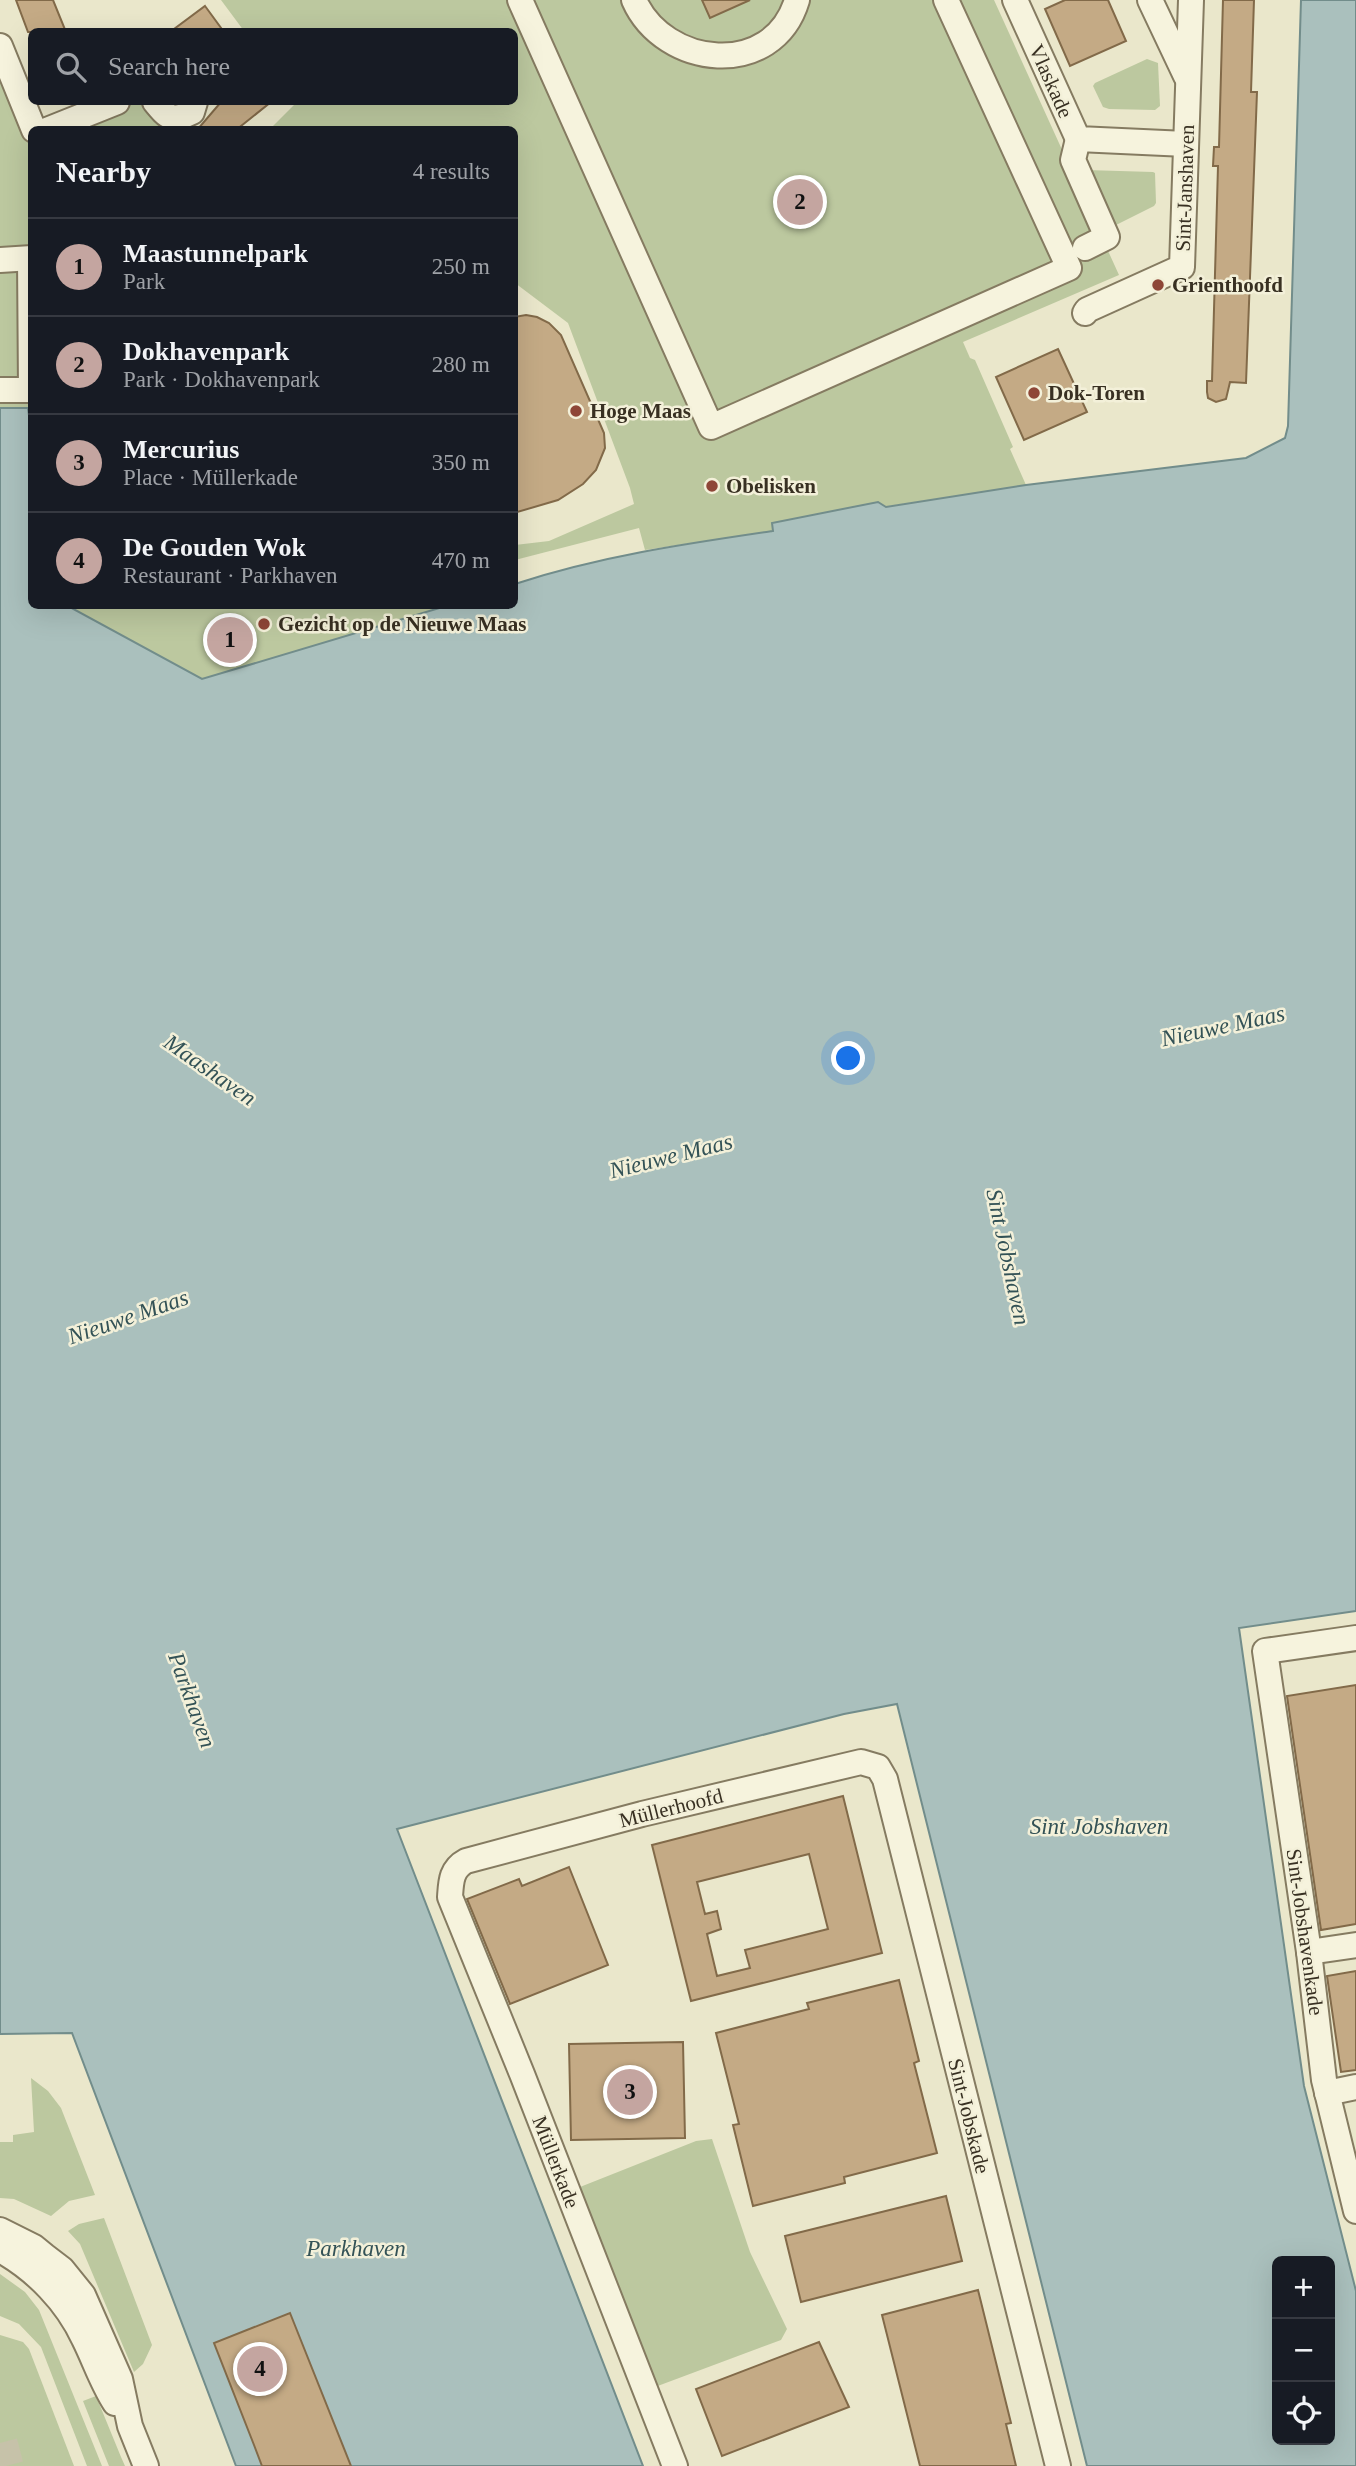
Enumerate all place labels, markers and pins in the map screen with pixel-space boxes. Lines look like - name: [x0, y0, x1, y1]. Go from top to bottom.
- pin: 2: [777, 176, 823, 228]
- place label: Grienthoofd: [1172, 273, 1283, 297]
- marker: Grienthoofd: [1150, 277, 1166, 293]
- place label: Dok-Toren: [1048, 381, 1145, 405]
- marker: Dok-Toren: [1026, 385, 1042, 401]
- place label: Hoge Maas: [590, 399, 691, 423]
- marker: Hoge Maas: [568, 403, 584, 419]
- place label: Obelisken: [726, 474, 816, 498]
- marker: Obelisken: [704, 478, 720, 494]
- place label: Gezicht op de Nieuwe Maas: [278, 612, 526, 636]
- pin: 1: [207, 614, 253, 666]
- marker: Gezicht op de Nieuwe Maas: [256, 616, 272, 632]
- pin: 3: [607, 2066, 653, 2118]
- pin: 4: [237, 2343, 283, 2395]

